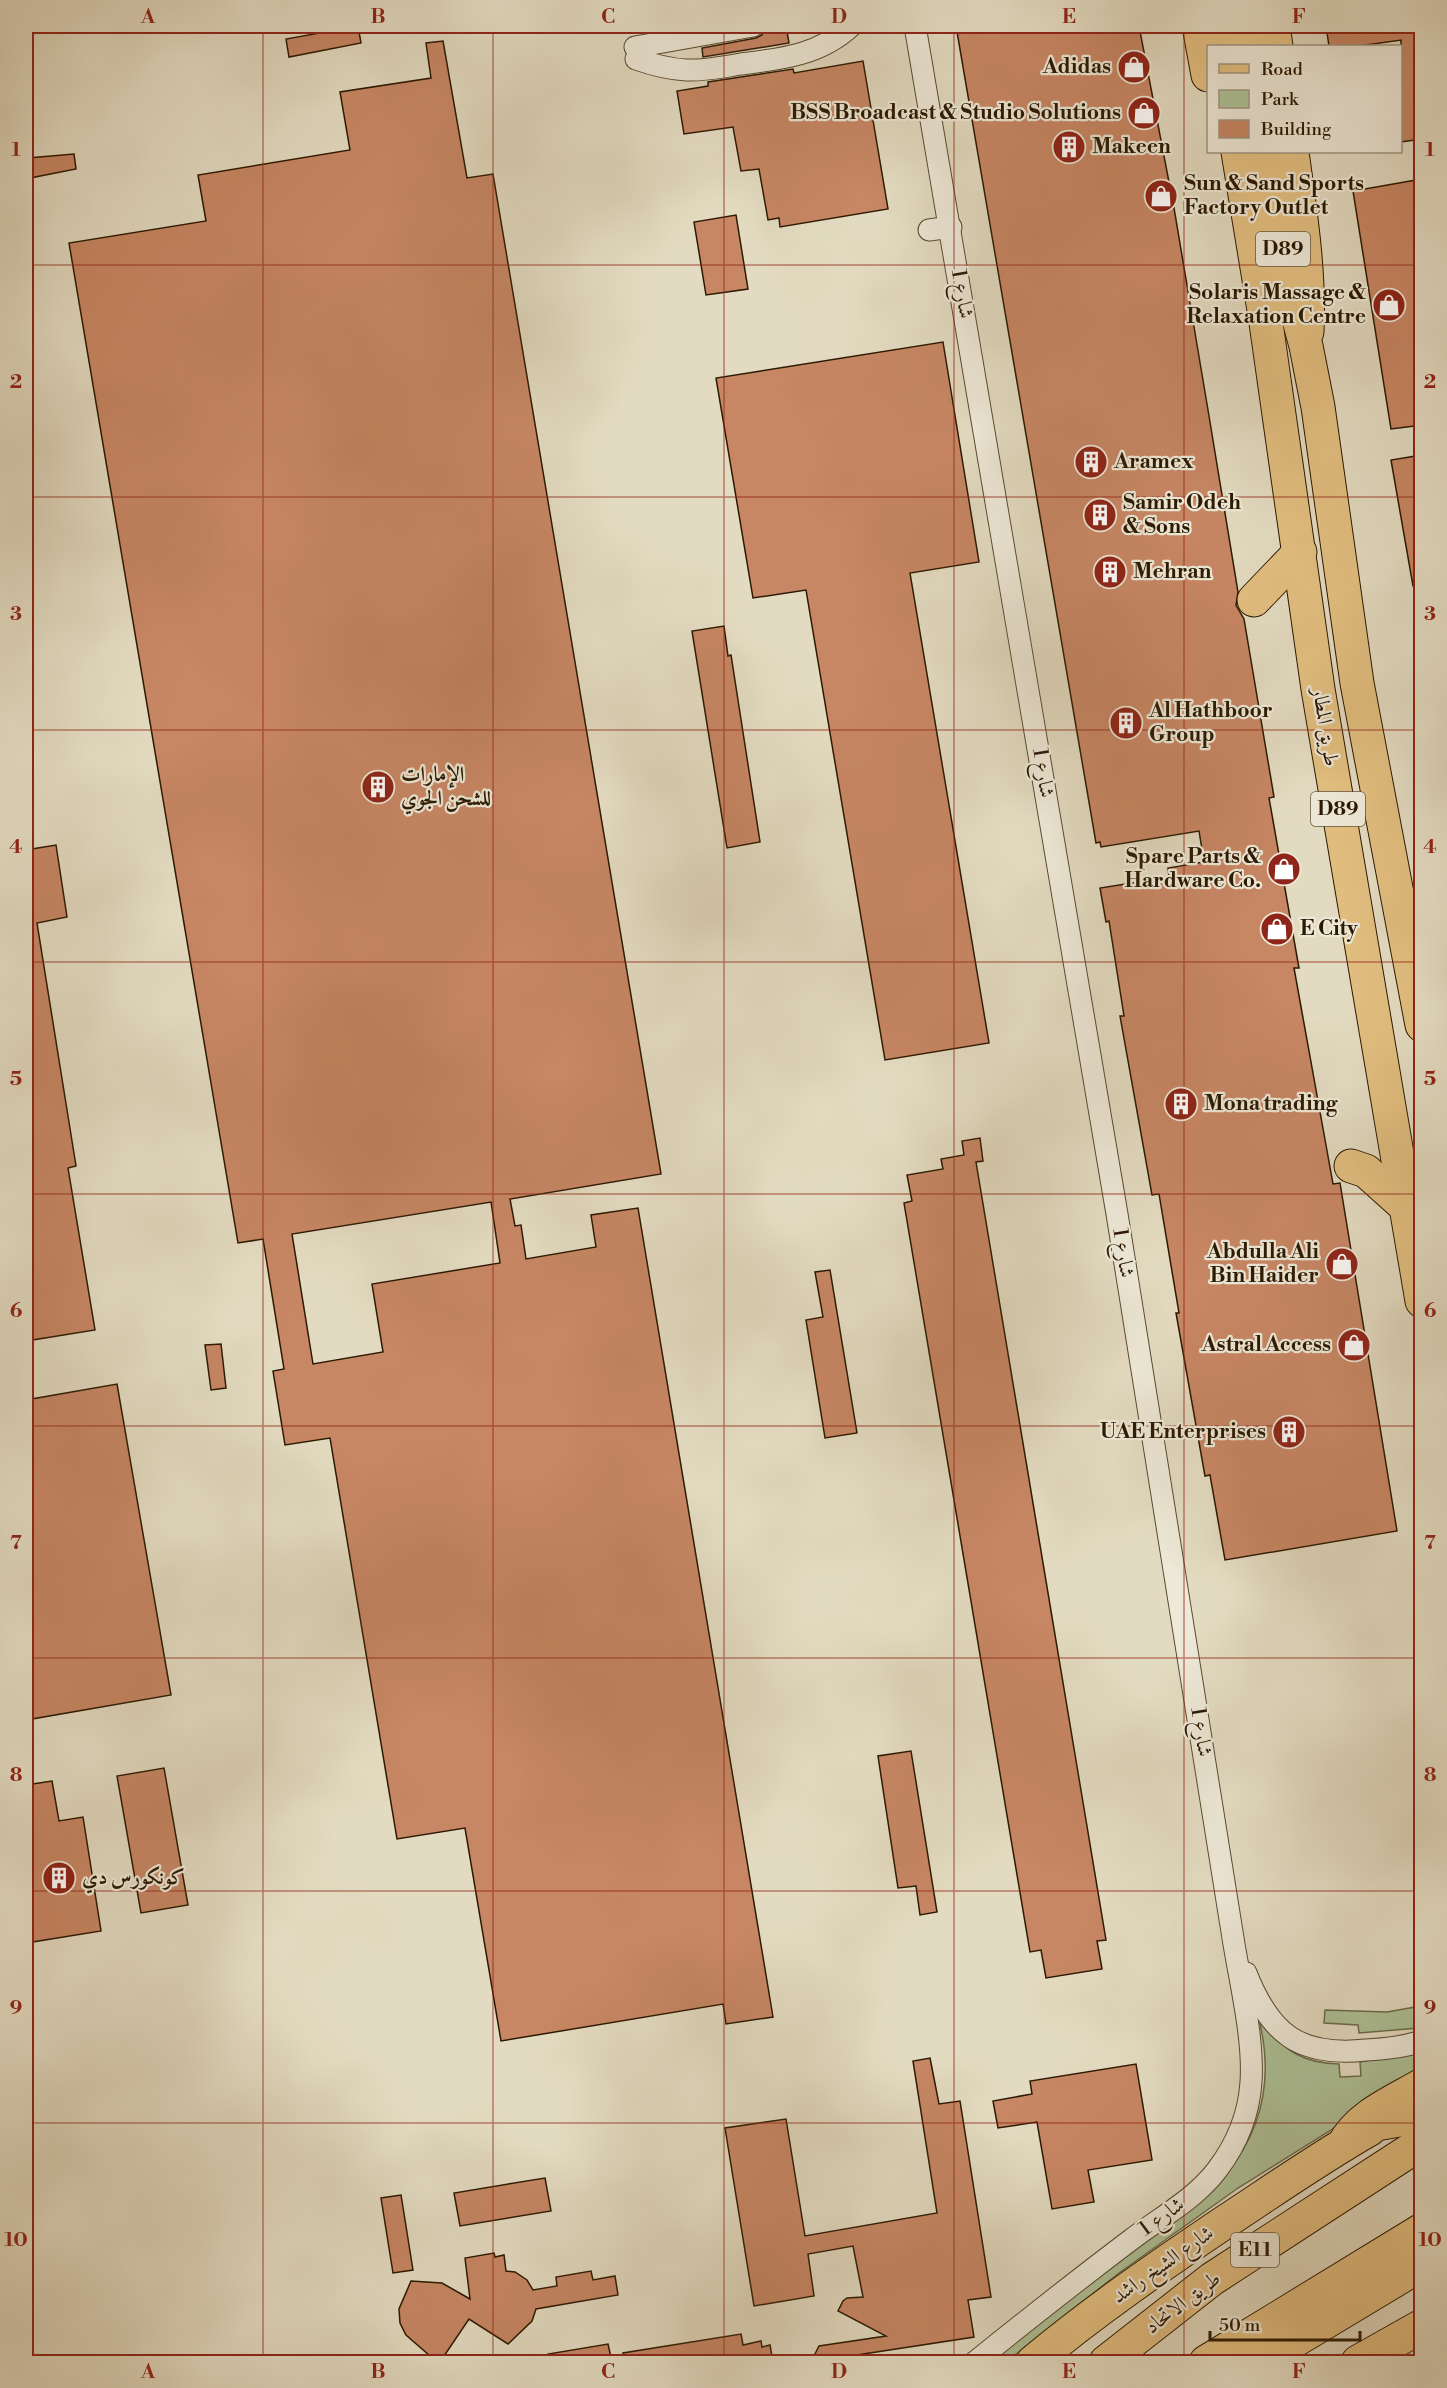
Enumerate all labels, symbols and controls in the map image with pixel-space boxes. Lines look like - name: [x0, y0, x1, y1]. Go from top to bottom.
- text: A: [140, 5, 156, 30]
- text: B: [370, 5, 386, 30]
- text: C: [601, 5, 615, 30]
- text: D: [831, 5, 847, 30]
- text: E: [1062, 5, 1076, 30]
- text: F: [1292, 5, 1306, 30]
- legend: [1207, 45, 1402, 153]
- shop icon: Adidas: [1116, 49, 1152, 85]
- place label: Adidas: [1042, 54, 1111, 80]
- text: Road: [1261, 58, 1304, 81]
- text: Park: [1261, 88, 1300, 111]
- shop icon: BSS Broadcast & Studio Solutions: [1126, 95, 1162, 131]
- place label: BSS Broadcast & Studio Solutions: [790, 100, 1121, 126]
- text: Building: [1260, 118, 1332, 141]
- building icon: Makeen: [1051, 129, 1087, 165]
- place label: Makeen: [1092, 134, 1171, 160]
- text: 1: [11, 138, 21, 163]
- text: 1: [1425, 138, 1435, 163]
- place label: Sun & Sand Sports Factory Outlet: [1184, 171, 1364, 221]
- shop icon: Sun & Sand Sports Factory Outlet: [1143, 178, 1179, 214]
- road number: D89: [1256, 232, 1310, 266]
- street label: شارع 1: [941, 267, 979, 322]
- place label: Solaris Massage & Relaxation Centre: [1186, 280, 1366, 330]
- shop icon: Solaris Massage & Relaxation Centre: [1371, 287, 1407, 323]
- text: 2: [10, 370, 22, 395]
- text: 2: [1424, 370, 1436, 395]
- building icon: Aramex: [1073, 444, 1109, 480]
- place label: Aramex: [1113, 449, 1194, 475]
- place label: Samir Odeh & Sons: [1123, 490, 1241, 540]
- building icon: Samir Odeh & Sons: [1082, 497, 1118, 533]
- building icon: Mehran: [1092, 554, 1128, 590]
- place label: Mehran: [1133, 559, 1212, 585]
- text: 3: [10, 602, 22, 627]
- text: 3: [1424, 602, 1436, 627]
- street label: طريق المطار: [1306, 684, 1344, 768]
- place label: Al Hathboor Group: [1148, 698, 1273, 748]
- building icon: Al Hathboor Group: [1108, 705, 1144, 741]
- street label: شارع 1: [1022, 746, 1060, 800]
- place label: الإمارات للشحن الجوي: [401, 762, 491, 815]
- building icon: الإمارات للشحن الجوي: [360, 769, 396, 805]
- road number: D89: [1311, 792, 1365, 826]
- text: 4: [9, 835, 23, 860]
- text: 4: [1423, 835, 1437, 860]
- place label: Spare Parts & Hardware Co.: [1124, 844, 1261, 894]
- shop icon: Spare Parts & Hardware Co.: [1266, 851, 1302, 887]
- shop icon: E City: [1259, 911, 1295, 947]
- place label: E City: [1300, 916, 1358, 942]
- text: 5: [10, 1067, 22, 1092]
- text: 5: [1424, 1067, 1436, 1092]
- building icon: Mona trading: [1163, 1086, 1199, 1122]
- place label: Mona trading: [1204, 1091, 1339, 1117]
- street label: شارع 1: [1102, 1226, 1140, 1280]
- place label: Abdulla Ali Bin Haider: [1206, 1239, 1319, 1289]
- shop icon: Abdulla Ali Bin Haider: [1324, 1246, 1360, 1282]
- text: 6: [10, 1299, 23, 1324]
- text: 6: [1424, 1299, 1437, 1324]
- shop icon: Astral Access: [1336, 1327, 1372, 1363]
- place label: Astral Access: [1200, 1332, 1331, 1358]
- building icon: UAE Enterprises: [1271, 1414, 1307, 1450]
- place label: UAE Enterprises: [1100, 1419, 1266, 1445]
- text: 7: [10, 1531, 22, 1556]
- text: 7: [1424, 1531, 1436, 1556]
- street label: شارع 1: [1180, 1705, 1218, 1759]
- text: 8: [10, 1763, 23, 1788]
- text: 8: [1424, 1763, 1437, 1788]
- building icon: كونكورس دي: [41, 1860, 77, 1896]
- place label: كونكورس دي: [82, 1865, 185, 1894]
- text: 9: [10, 1996, 22, 2021]
- text: 9: [1424, 1996, 1436, 2021]
- street label: شارع 1: [1134, 2192, 1192, 2245]
- street label: شارع الشيخ راشد: [1107, 2220, 1222, 2314]
- text: 10: [4, 2228, 28, 2253]
- text: 10: [1418, 2228, 1442, 2253]
- road number: E11: [1231, 2233, 1279, 2267]
- street label: طريق الاتحاد: [1140, 2266, 1226, 2340]
- scale bar: [1210, 2304, 1360, 2342]
- text: 50 m: [1219, 2314, 1261, 2337]
- text: A: [140, 2360, 156, 2385]
- text: B: [370, 2360, 386, 2385]
- text: C: [601, 2360, 615, 2385]
- text: D: [831, 2360, 847, 2385]
- text: E: [1062, 2360, 1076, 2385]
- text: F: [1292, 2360, 1306, 2385]

